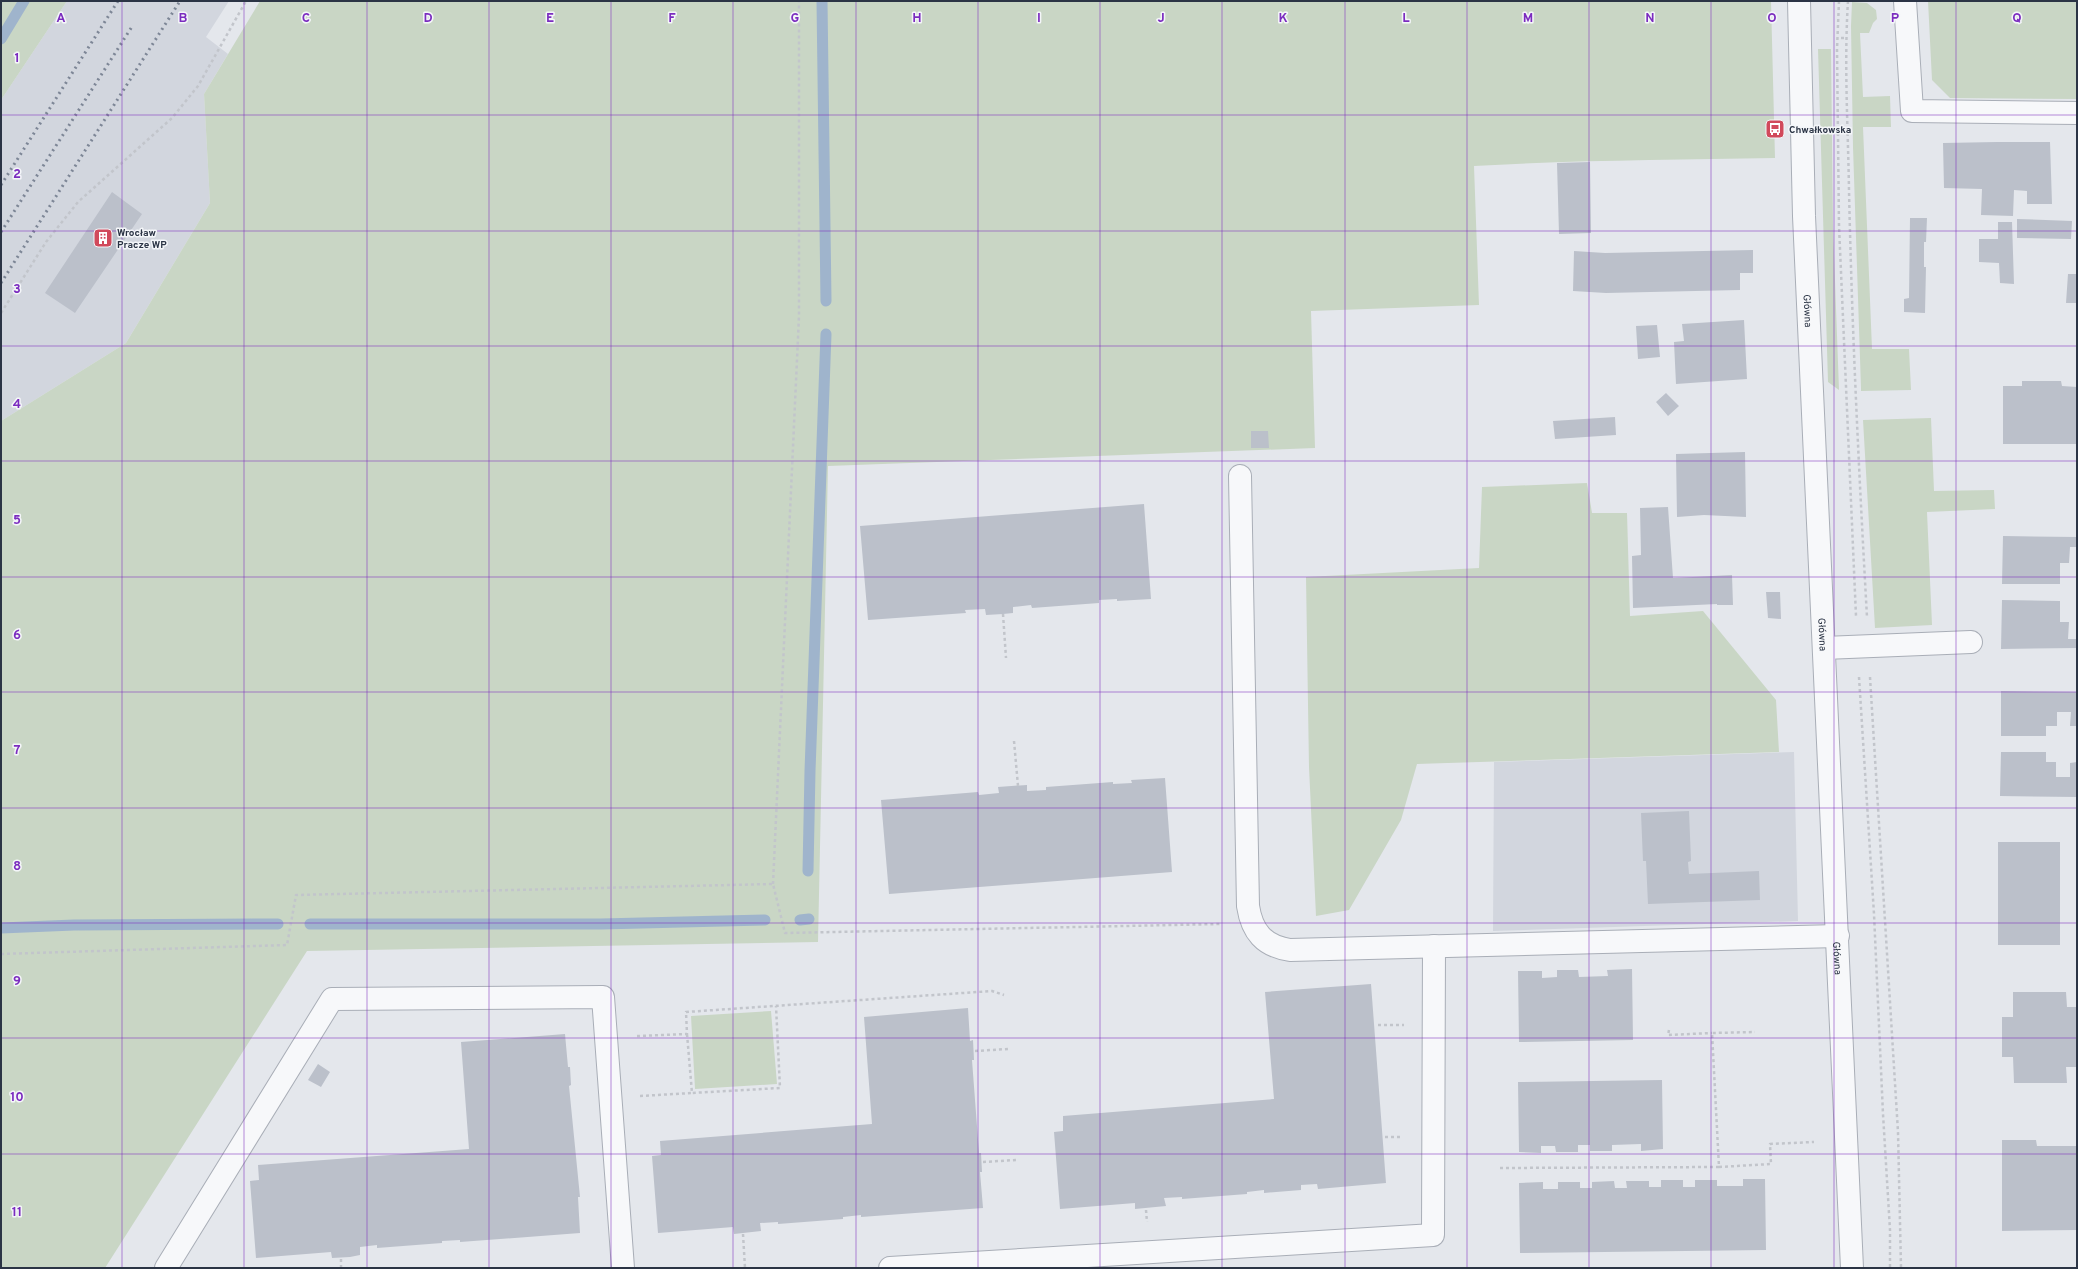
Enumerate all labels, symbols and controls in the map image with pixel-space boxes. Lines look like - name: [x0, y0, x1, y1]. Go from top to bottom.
- text: A: [56, 11, 66, 27]
- text: B: [179, 11, 188, 27]
- text: C: [302, 11, 310, 27]
- text: D: [423, 11, 433, 27]
- text: E: [546, 11, 554, 27]
- text: F: [668, 11, 676, 27]
- text: G: [791, 11, 800, 27]
- text: H: [912, 11, 922, 27]
- text: I: [1037, 11, 1041, 27]
- text: J: [1157, 11, 1165, 27]
- text: K: [1278, 11, 1288, 27]
- text: L: [1402, 11, 1410, 27]
- text: M: [1523, 11, 1533, 27]
- text: N: [1645, 11, 1655, 27]
- text: O: [1767, 11, 1777, 27]
- text: P: [1891, 11, 1900, 27]
- text: Q: [2012, 11, 2022, 27]
- text: 1: [14, 51, 20, 67]
- bus stop icon: Chwałkowska: [1764, 118, 1786, 140]
- place label: Chwałkowska: [1789, 124, 1851, 137]
- text: 2: [13, 167, 21, 183]
- building icon: Wrocław Pracze WP: [92, 227, 114, 249]
- place label: Wrocław Pracze WP: [117, 227, 167, 252]
- text: 3: [13, 282, 21, 298]
- street label: Główna: [1800, 294, 1814, 328]
- text: 4: [13, 397, 21, 413]
- text: 5: [13, 513, 21, 529]
- street label: Główna: [1814, 618, 1829, 651]
- text: 6: [13, 628, 21, 644]
- text: 7: [14, 743, 21, 759]
- text: 8: [13, 859, 21, 875]
- street label: Główna: [1829, 941, 1844, 975]
- text: 9: [13, 974, 21, 990]
- text: 10: [10, 1090, 24, 1106]
- text: 11: [12, 1205, 22, 1221]

